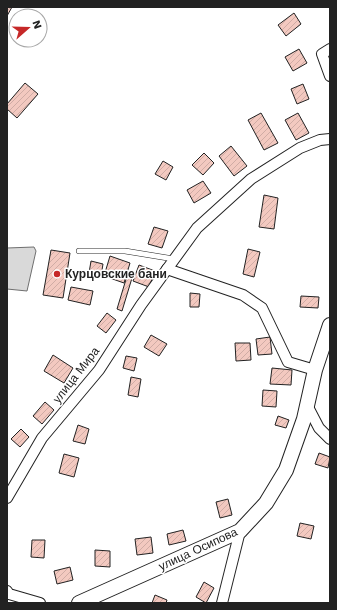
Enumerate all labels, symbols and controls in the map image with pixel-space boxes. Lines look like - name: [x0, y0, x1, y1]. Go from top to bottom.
- north arrow: [8, 8, 48, 48]
- text: N: [29, 19, 44, 31]
- place label: Курцовские бани: [65, 267, 167, 281]
- marker: Курцовские бани: [52, 269, 62, 279]
- street label: улица Мира: [50, 344, 102, 406]
- street label: улица Осипова: [156, 525, 240, 573]

